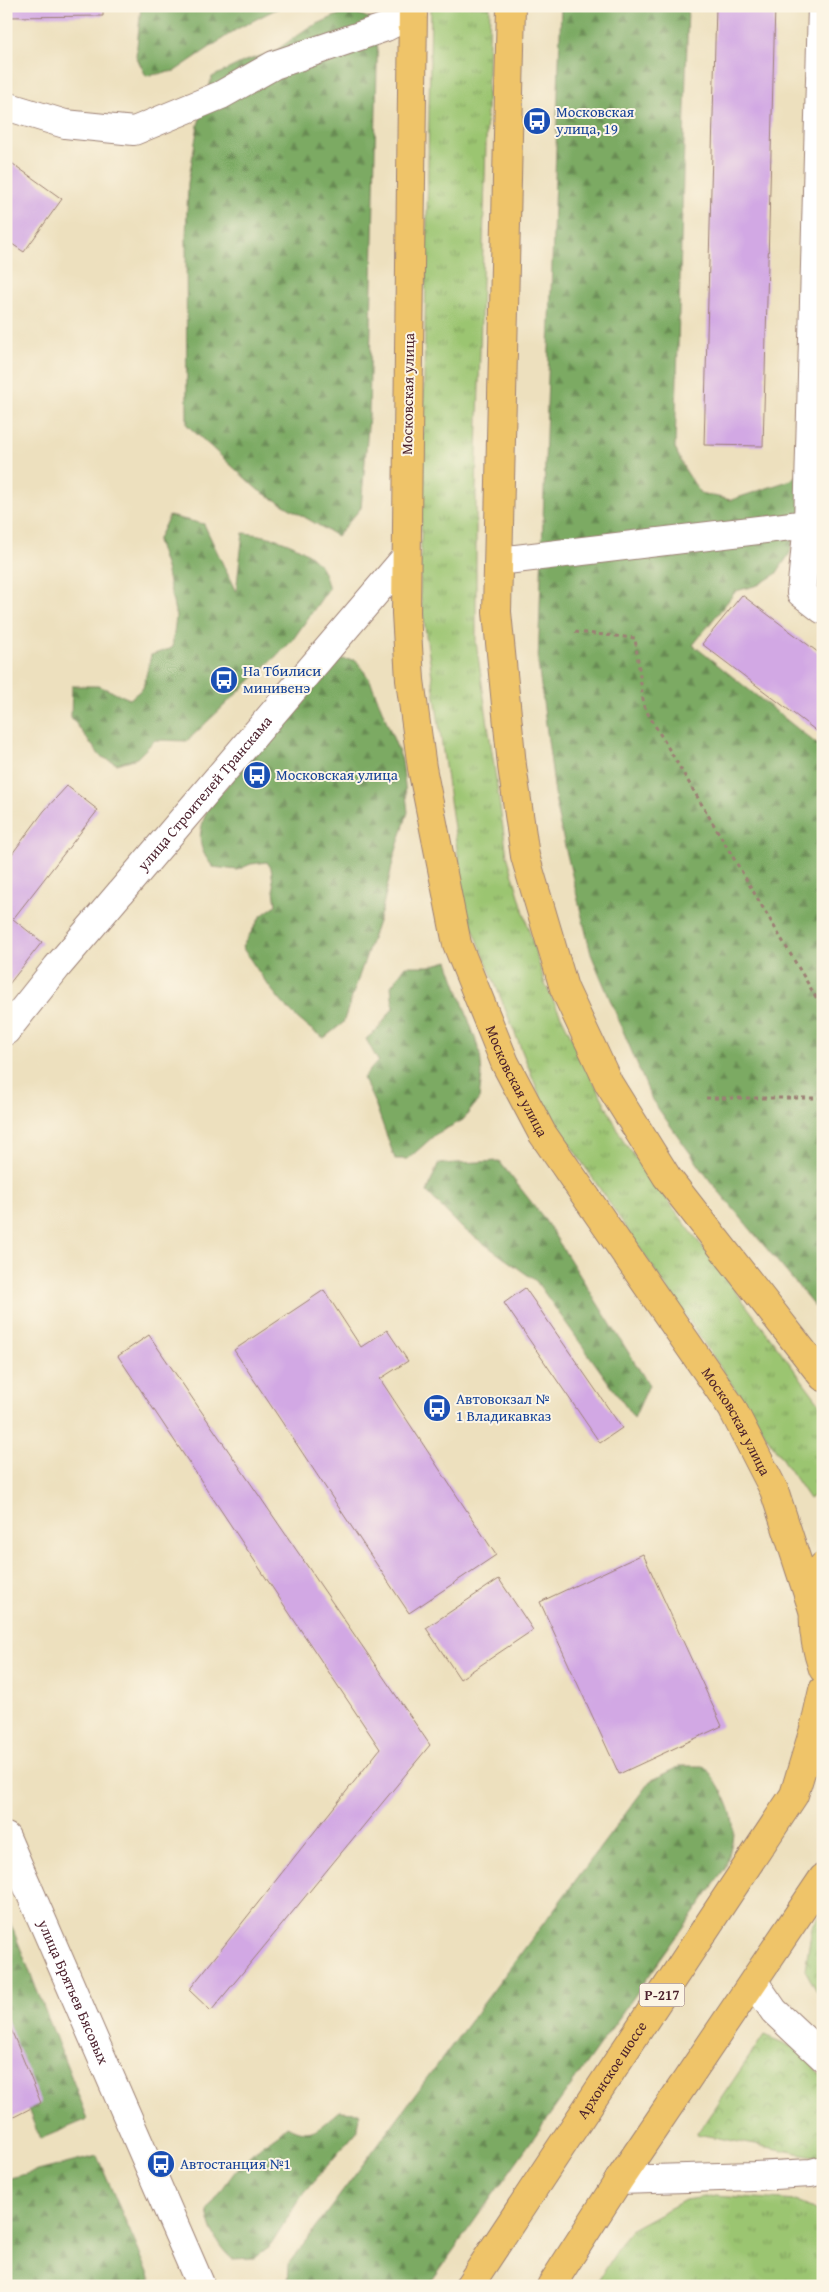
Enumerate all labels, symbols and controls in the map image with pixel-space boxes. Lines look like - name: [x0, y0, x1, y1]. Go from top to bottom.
- place label: Московская улица, 19: [555, 101, 635, 139]
- bus stop icon: Московская улица, 19: [522, 106, 552, 136]
- street label: Московская улица: [396, 332, 419, 455]
- place label: На Тбилиси минивенэ: [243, 660, 321, 698]
- bus stop icon: На Тбилиси минивенэ: [209, 665, 239, 695]
- street label: улица Строителей Транскама: [132, 710, 277, 876]
- bus stop icon: Московская улица: [242, 760, 272, 790]
- place label: Московская улица: [276, 764, 399, 785]
- street label: Московская улица: [481, 1022, 554, 1141]
- street label: Московская улица: [697, 1363, 776, 1480]
- place label: Автовокзал № 1 Владикавказ: [456, 1388, 551, 1426]
- bus stop icon: Автовокзал № 1 Владикавказ: [422, 1393, 452, 1423]
- street label: улица Брятьев Бясовых: [33, 1915, 115, 2068]
- road number: Р-217: [640, 1984, 684, 2006]
- street label: Архонское шоссе: [572, 2017, 652, 2123]
- bus stop icon: Автостанция №1: [146, 2149, 176, 2179]
- place label: Автостанция №1: [180, 2153, 291, 2174]

